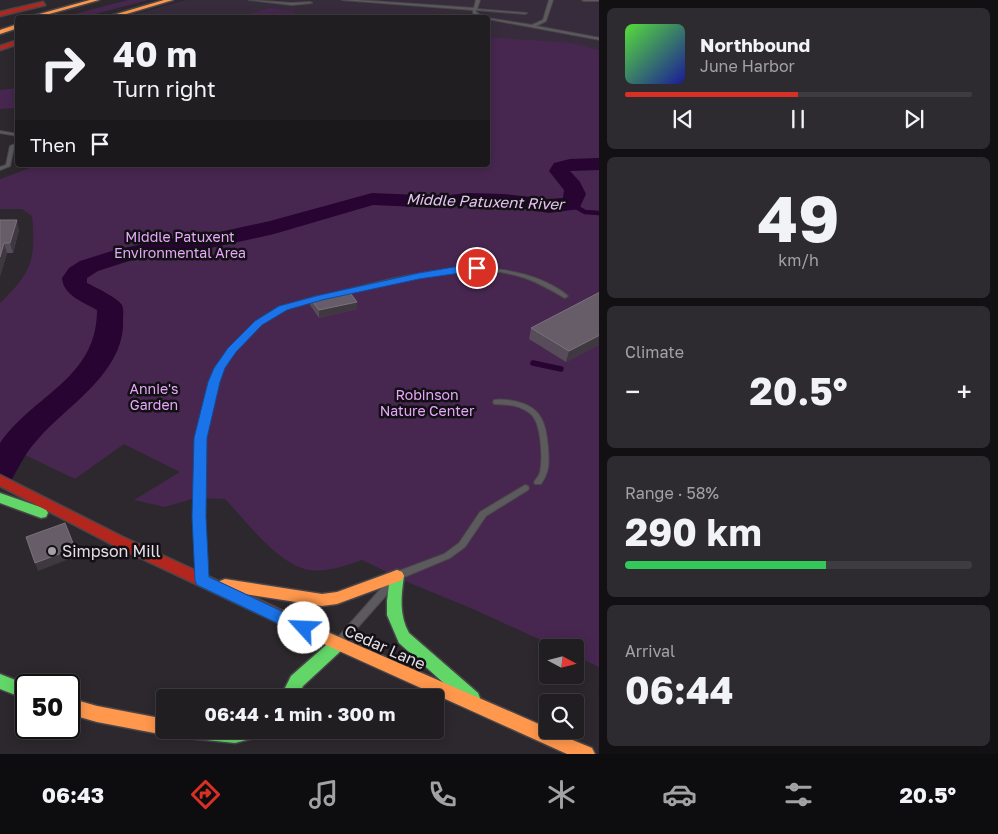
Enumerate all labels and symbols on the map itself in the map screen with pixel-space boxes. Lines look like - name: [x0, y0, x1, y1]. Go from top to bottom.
- water label: Middle Patuxent River: [406, 189, 566, 213]
- park label: Middle Patuxent Environmental Area: [114, 228, 246, 261]
- pin: [456, 247, 498, 289]
- park label: Annie's Garden: [130, 380, 178, 413]
- park label: Robinson Nature Center: [380, 386, 475, 419]
- place label: Simpson Mill: [62, 541, 161, 561]
- marker: Simpson Mill: [46, 545, 58, 557]
- position arrow: [277, 601, 329, 653]
- street label: Cedar Lane: [341, 620, 429, 674]
- north arrow: [539, 639, 584, 684]
- speed limit sign: 50: [15, 674, 80, 739]

